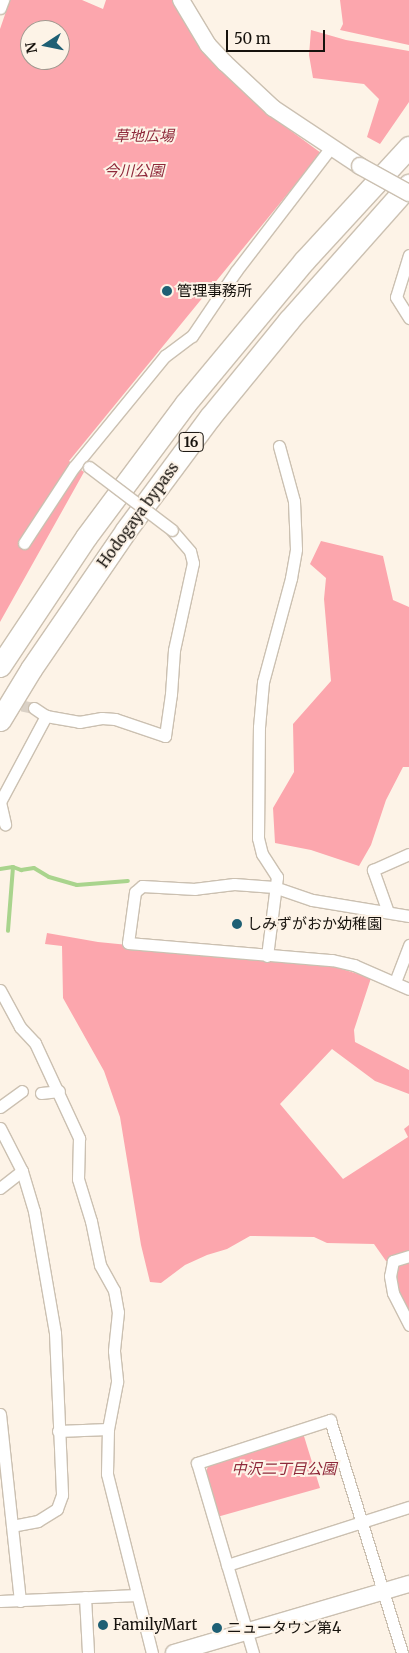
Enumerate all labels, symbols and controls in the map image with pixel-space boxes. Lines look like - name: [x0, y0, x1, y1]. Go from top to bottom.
- north arrow: [20, 20, 70, 70]
- scale bar: [229, 20, 328, 52]
- text: 50 m: [234, 29, 271, 48]
- text: N: [21, 41, 41, 55]
- park label: 草地広場: [114, 127, 174, 145]
- park label: 今川公園: [104, 162, 164, 180]
- place label: 管理事務所: [177, 282, 252, 300]
- marker: 管理事務所: [161, 285, 173, 297]
- road number: 16: [178, 431, 204, 454]
- street label: Hodogaya bypass: [94, 459, 182, 571]
- place label: しみずがおか幼稚園: [247, 915, 382, 933]
- marker: しみずがおか幼稚園: [231, 918, 243, 930]
- park label: 中沢二丁目公園: [232, 1460, 336, 1478]
- place label: FamilyMart: [113, 1616, 197, 1634]
- marker: FamilyMart: [97, 1619, 109, 1631]
- place label: ニュータウン第4: [227, 1619, 341, 1637]
- marker: ニュータウン第4: [211, 1622, 223, 1634]

